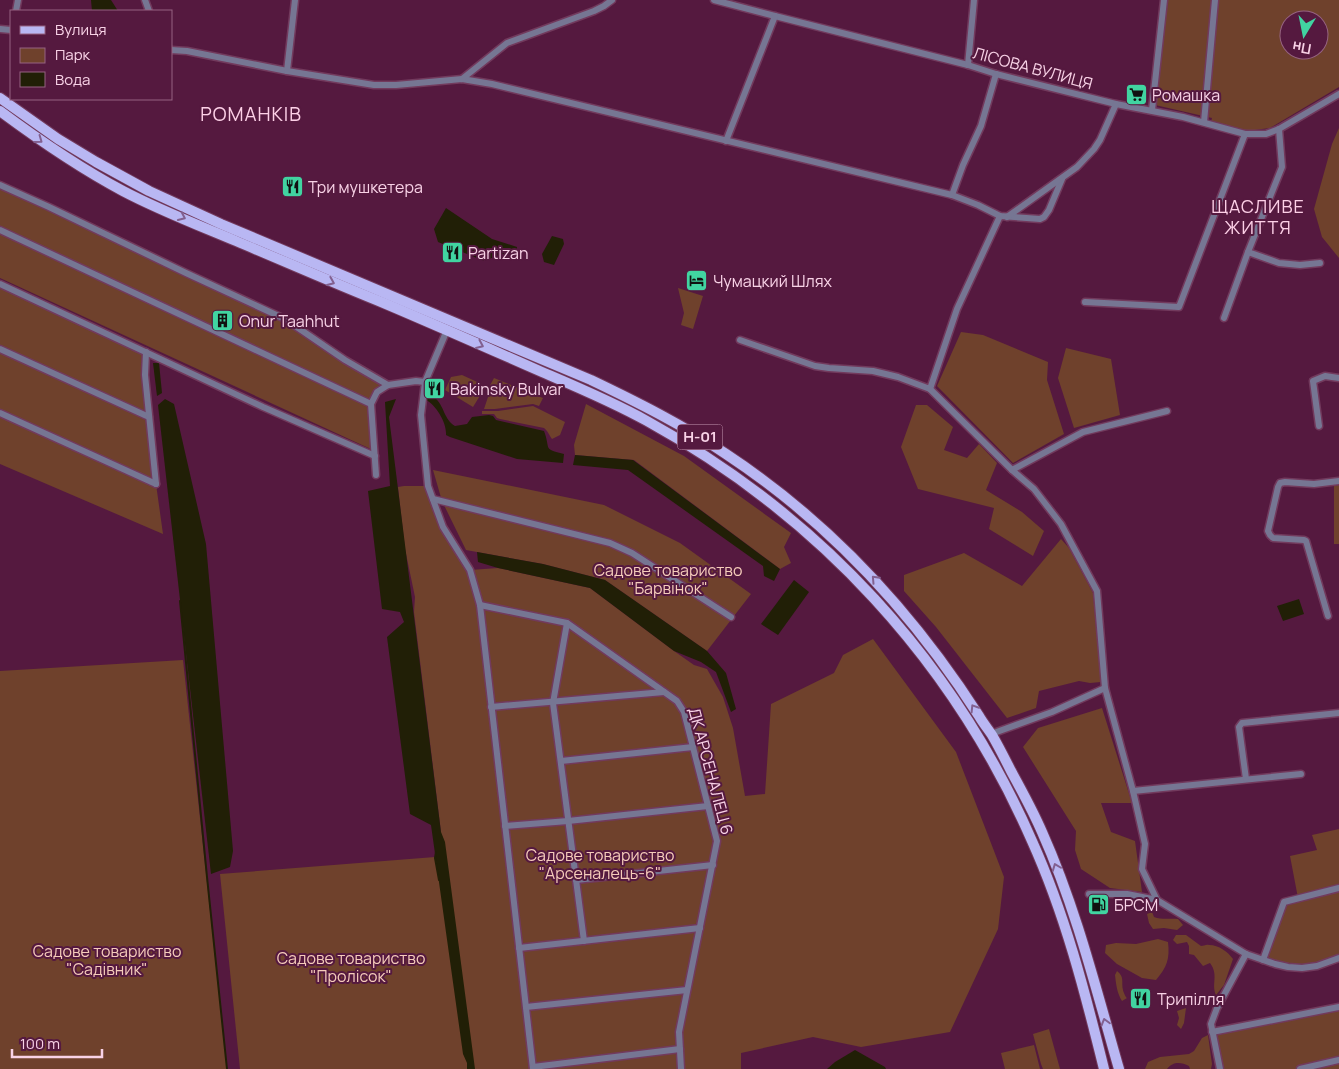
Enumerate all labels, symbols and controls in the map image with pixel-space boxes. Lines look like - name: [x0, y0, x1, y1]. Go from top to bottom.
- legend: [10, 10, 172, 100]
- north arrow: [1279, 10, 1329, 60]
- text: Вулиця: [55, 19, 107, 40]
- text: Пн: [1291, 37, 1313, 59]
- street label: ЛІСОВА ВУЛИЦЯ: [971, 41, 1095, 95]
- text: Парк: [55, 44, 91, 65]
- text: Вода: [55, 69, 90, 90]
- supermarket icon: Ромашка: [1124, 83, 1148, 107]
- place label: Ромашка: [1152, 84, 1220, 106]
- district label: РОМАНКІВ: [200, 101, 302, 127]
- one-way arrow: [33, 134, 42, 142]
- restaurant icon: Три мушкетера: [280, 175, 304, 199]
- place label: Три мушкетера: [308, 176, 423, 198]
- district label: ЩАСЛИВЕ ЖИТТЯ: [1211, 194, 1305, 239]
- one-way arrow: [176, 211, 185, 221]
- restaurant icon: Partizan: [440, 241, 464, 265]
- place label: Partizan: [468, 242, 528, 264]
- hotel icon: Чумацкий Шлях: [685, 269, 709, 293]
- place label: Чумацкий Шлях: [713, 270, 833, 292]
- one-way arrow: [326, 275, 335, 286]
- building icon: Onur Taahhut: [211, 309, 235, 333]
- place label: Onur Taahhut: [239, 310, 340, 332]
- one-way arrow: [475, 338, 484, 349]
- restaurant icon: Bakinsky Bulvar: [422, 377, 446, 401]
- place label: Bakinsky Bulvar: [450, 378, 563, 400]
- road number: Н-01: [678, 424, 722, 450]
- park label: Садове товариство "Барвінок": [594, 559, 742, 599]
- one-way arrow: [872, 576, 881, 585]
- one-way arrow: [970, 704, 980, 713]
- street label: ДК АРСЕНАЛЕЦ 6: [683, 705, 739, 837]
- park label: Садове товариство "Арсеналець-6": [526, 844, 674, 884]
- one-way arrow: [1052, 863, 1062, 872]
- fuel station icon: БРСМ: [1086, 893, 1110, 917]
- place label: БРСМ: [1114, 894, 1158, 916]
- park label: Садове товариство "Садівник": [33, 940, 181, 980]
- park label: Садове товариство "Пролісок": [277, 947, 425, 987]
- restaurant icon: Трипілля: [1129, 987, 1153, 1011]
- place label: Трипілля: [1157, 988, 1224, 1010]
- one-way arrow: [1101, 1018, 1111, 1027]
- scale bar: [12, 1026, 102, 1058]
- text: 100 m: [20, 1033, 60, 1054]

